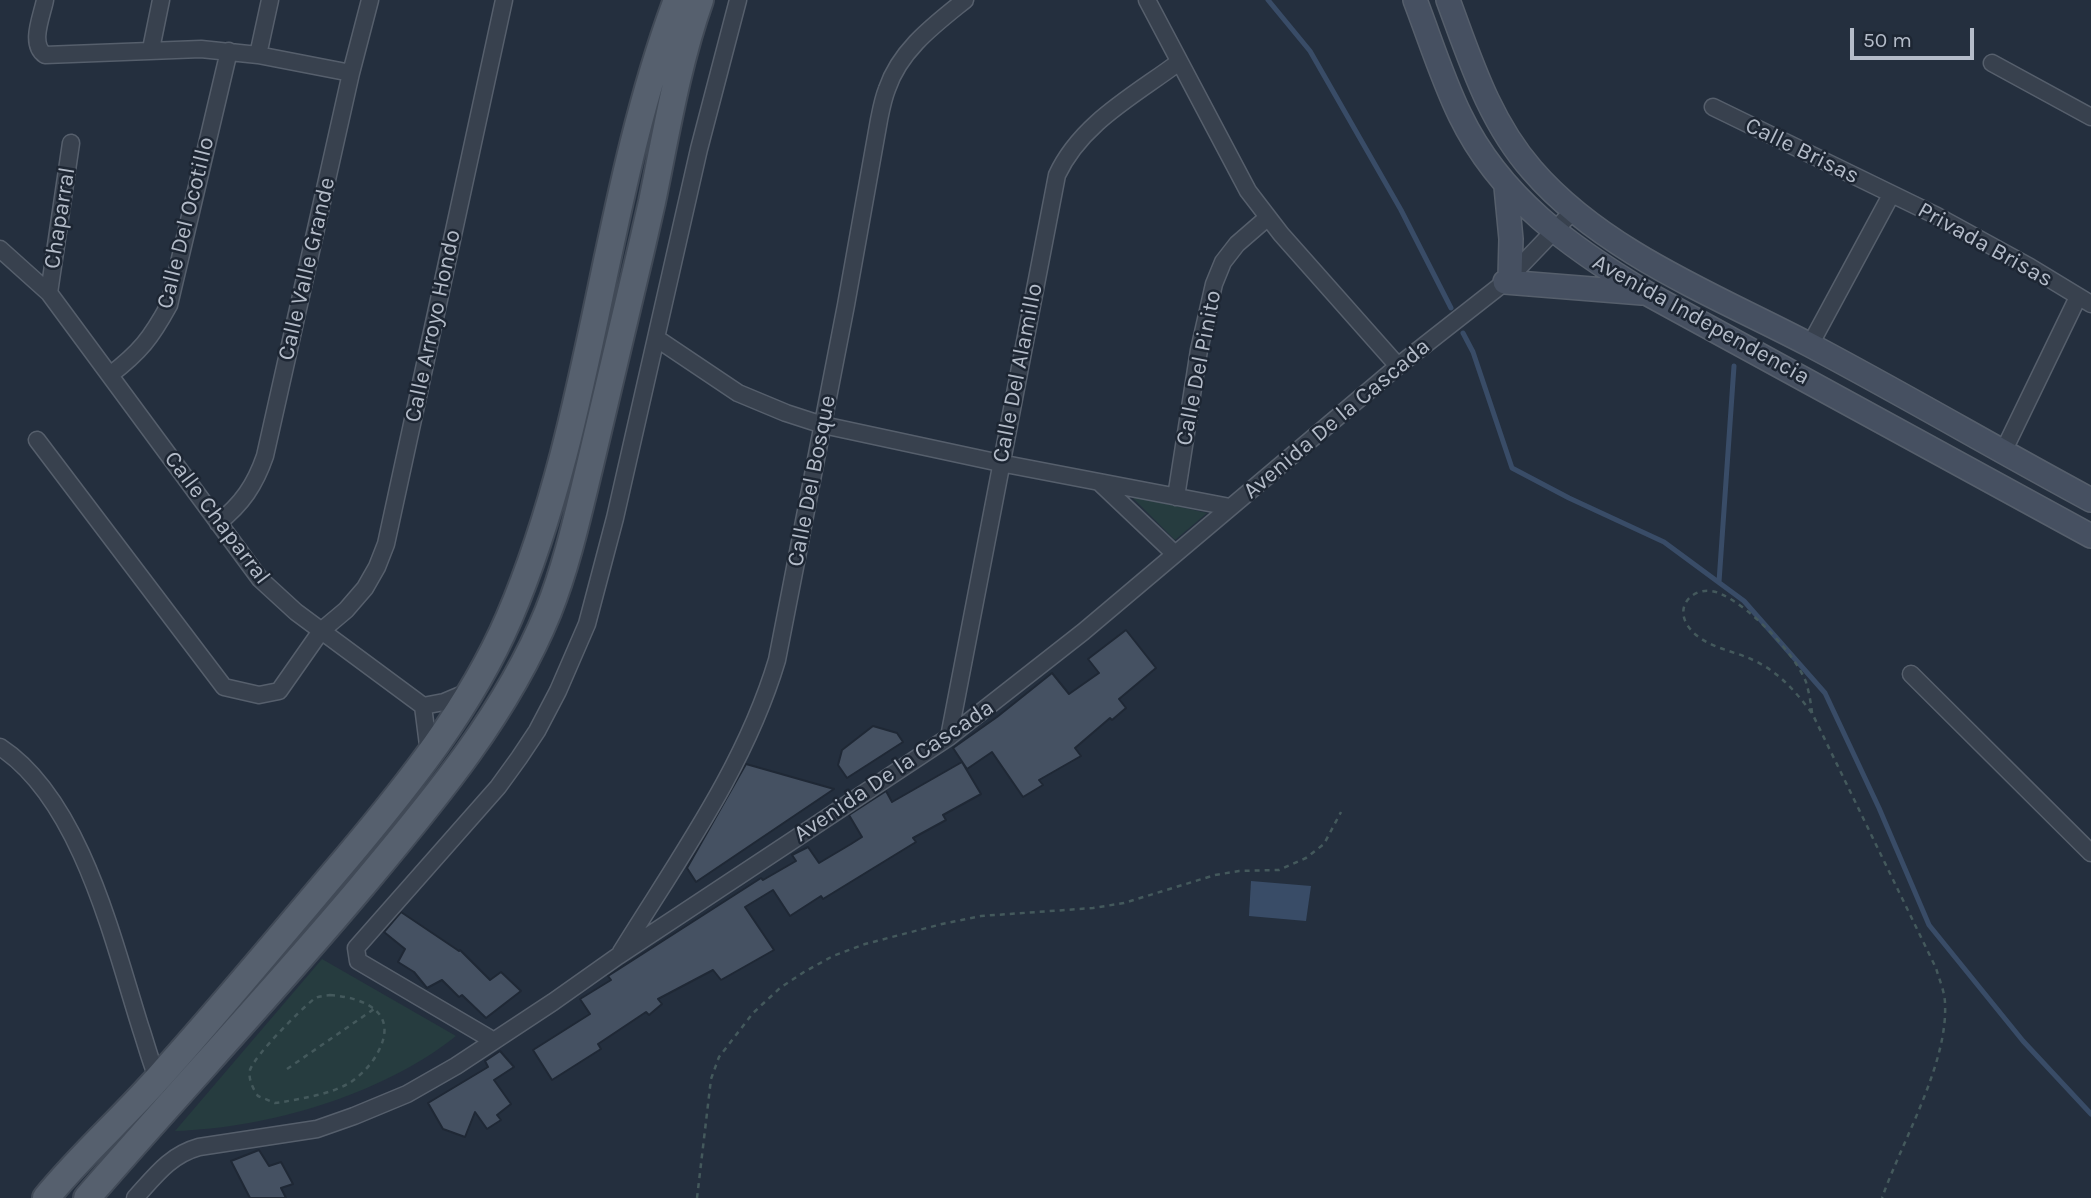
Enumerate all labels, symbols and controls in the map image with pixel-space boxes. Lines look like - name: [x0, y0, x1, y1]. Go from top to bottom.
- scale bar: [1853, 14, 1977, 58]
- text: 50 m: [1863, 28, 1912, 52]
- street label: Calle Brisas: [1741, 112, 1863, 190]
- street label: Calle Del Ocotillo: [151, 134, 221, 312]
- street label: Chaparral: [38, 165, 82, 271]
- street label: Calle Valle Grande: [273, 175, 341, 363]
- street label: Privada Brisas: [1913, 197, 2057, 293]
- street label: Calle Arroyo Hondo: [399, 227, 467, 425]
- street label: Avenida Independencia: [1588, 249, 1814, 391]
- street label: Calle Del Alamillo: [987, 281, 1049, 465]
- street label: Calle Del Pinito: [1170, 288, 1228, 448]
- street label: Avenida De la Cascada: [1238, 333, 1436, 505]
- street label: Calle Del Bosque: [782, 393, 842, 569]
- street label: Calle Chaparral: [158, 446, 276, 590]
- street label: Avenida De la Cascada: [789, 694, 999, 848]

